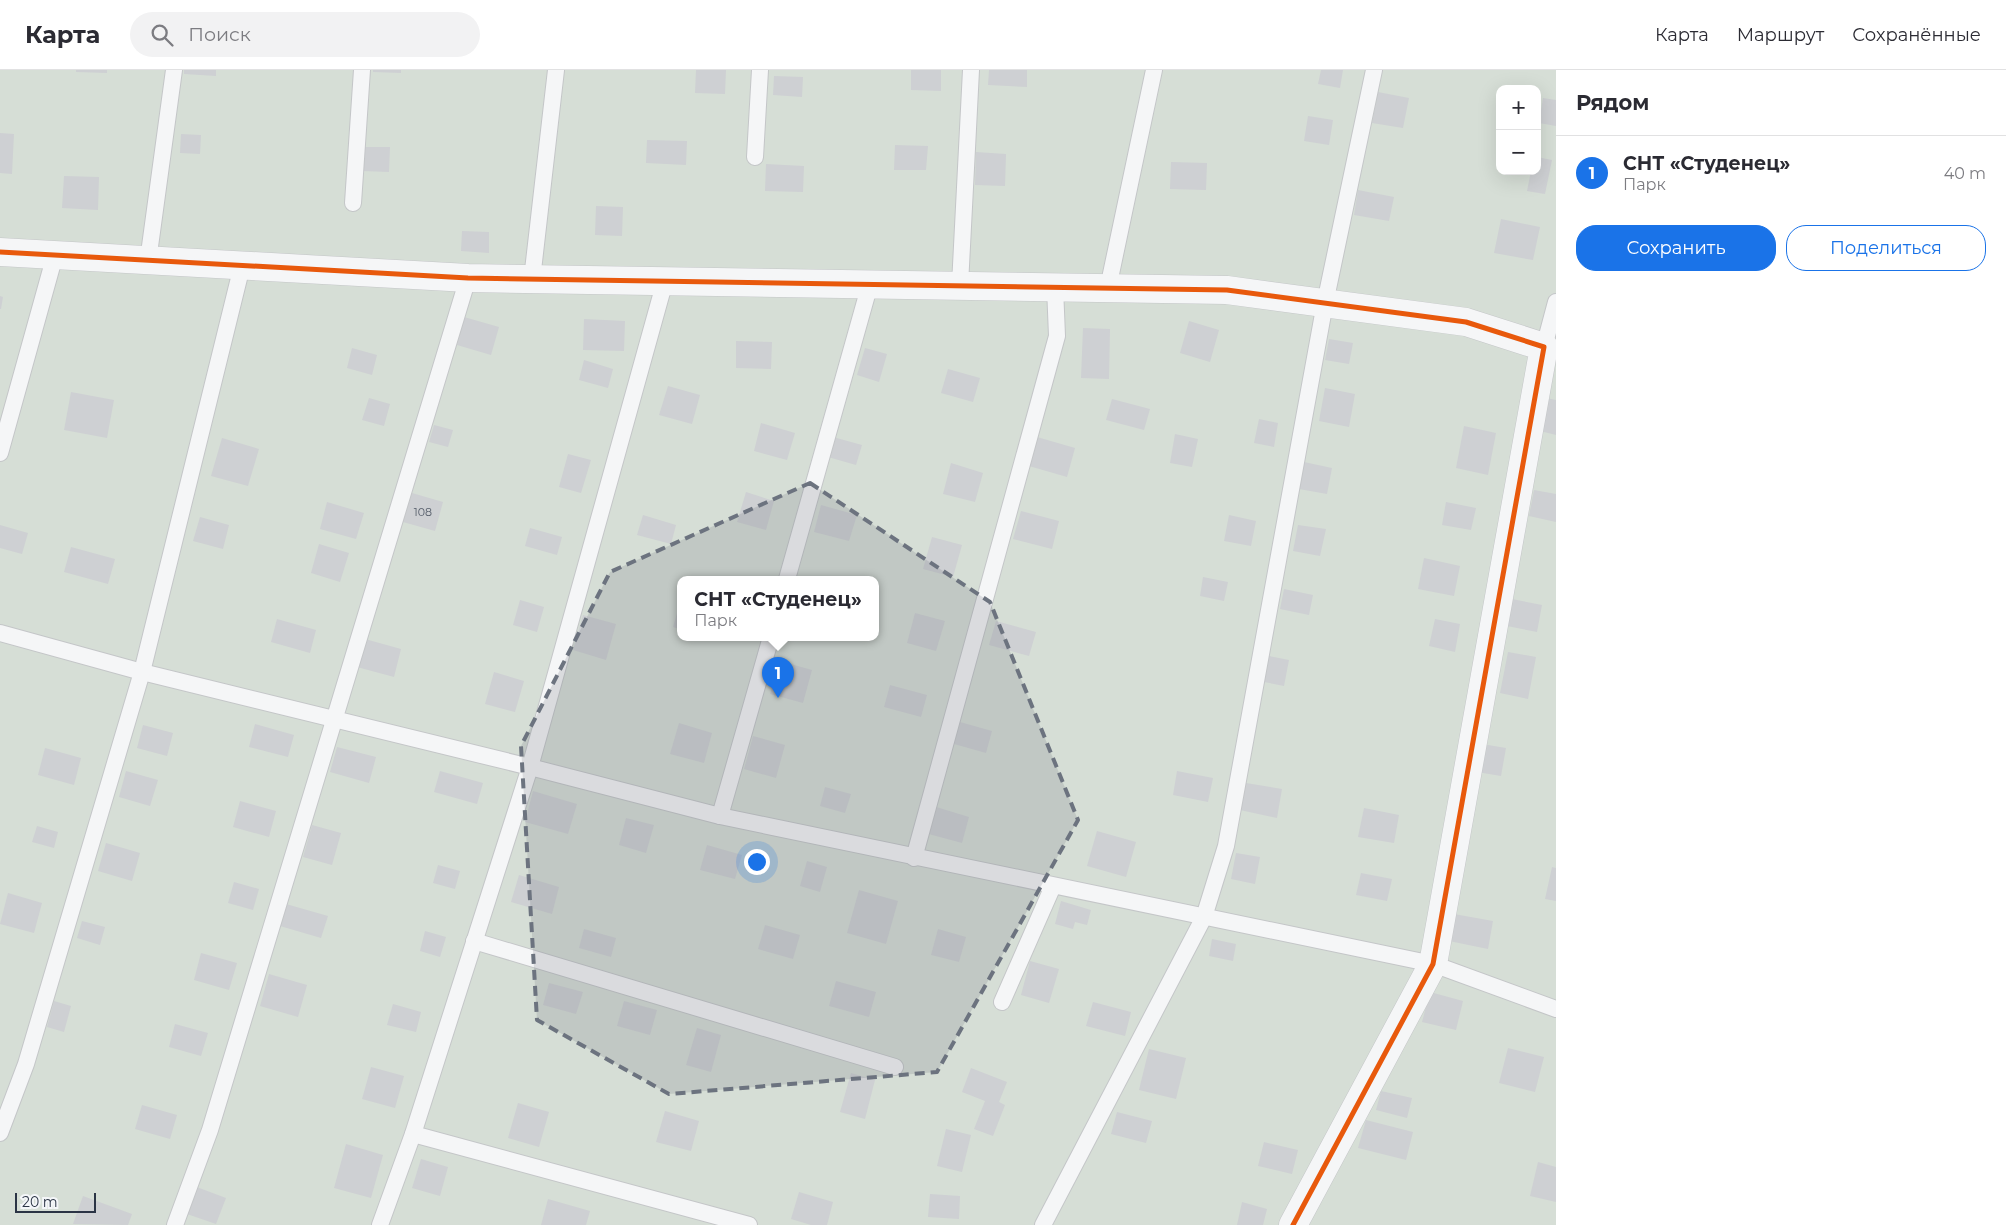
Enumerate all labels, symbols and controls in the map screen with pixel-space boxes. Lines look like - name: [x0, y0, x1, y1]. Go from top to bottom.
- search box: [130, 12, 480, 57]
- text: Карта: [25, 20, 100, 49]
- icon: search: [148, 21, 176, 49]
- text: Поиск: [188, 23, 251, 46]
- text: Карта: [1655, 24, 1709, 46]
- text: Маршрут: [1737, 24, 1824, 46]
- text: Сохранённые: [1852, 24, 1981, 46]
- map controls: [1496, 85, 1541, 175]
- button: +: [1496, 85, 1541, 130]
- text: Рядом: [1576, 90, 1649, 115]
- button: −: [1496, 130, 1541, 175]
- text: СНТ «Студенец»: [1623, 152, 1790, 175]
- text: 1: [1589, 164, 1595, 183]
- text: 40 m: [1944, 164, 1986, 183]
- text: Парк: [1623, 175, 1666, 194]
- button: Сохранить: [1576, 225, 1776, 271]
- button: Поделиться: [1786, 225, 1986, 271]
- house number: 108: [414, 505, 432, 519]
- popup: [677, 576, 879, 641]
- text: СНТ «Студенец»: [694, 588, 862, 611]
- text: Парк: [694, 611, 737, 630]
- pin: 1: [762, 657, 794, 698]
- your location: [744, 849, 770, 875]
- scale bar: [15, 1190, 96, 1213]
- text: 20 m: [22, 1193, 58, 1211]

